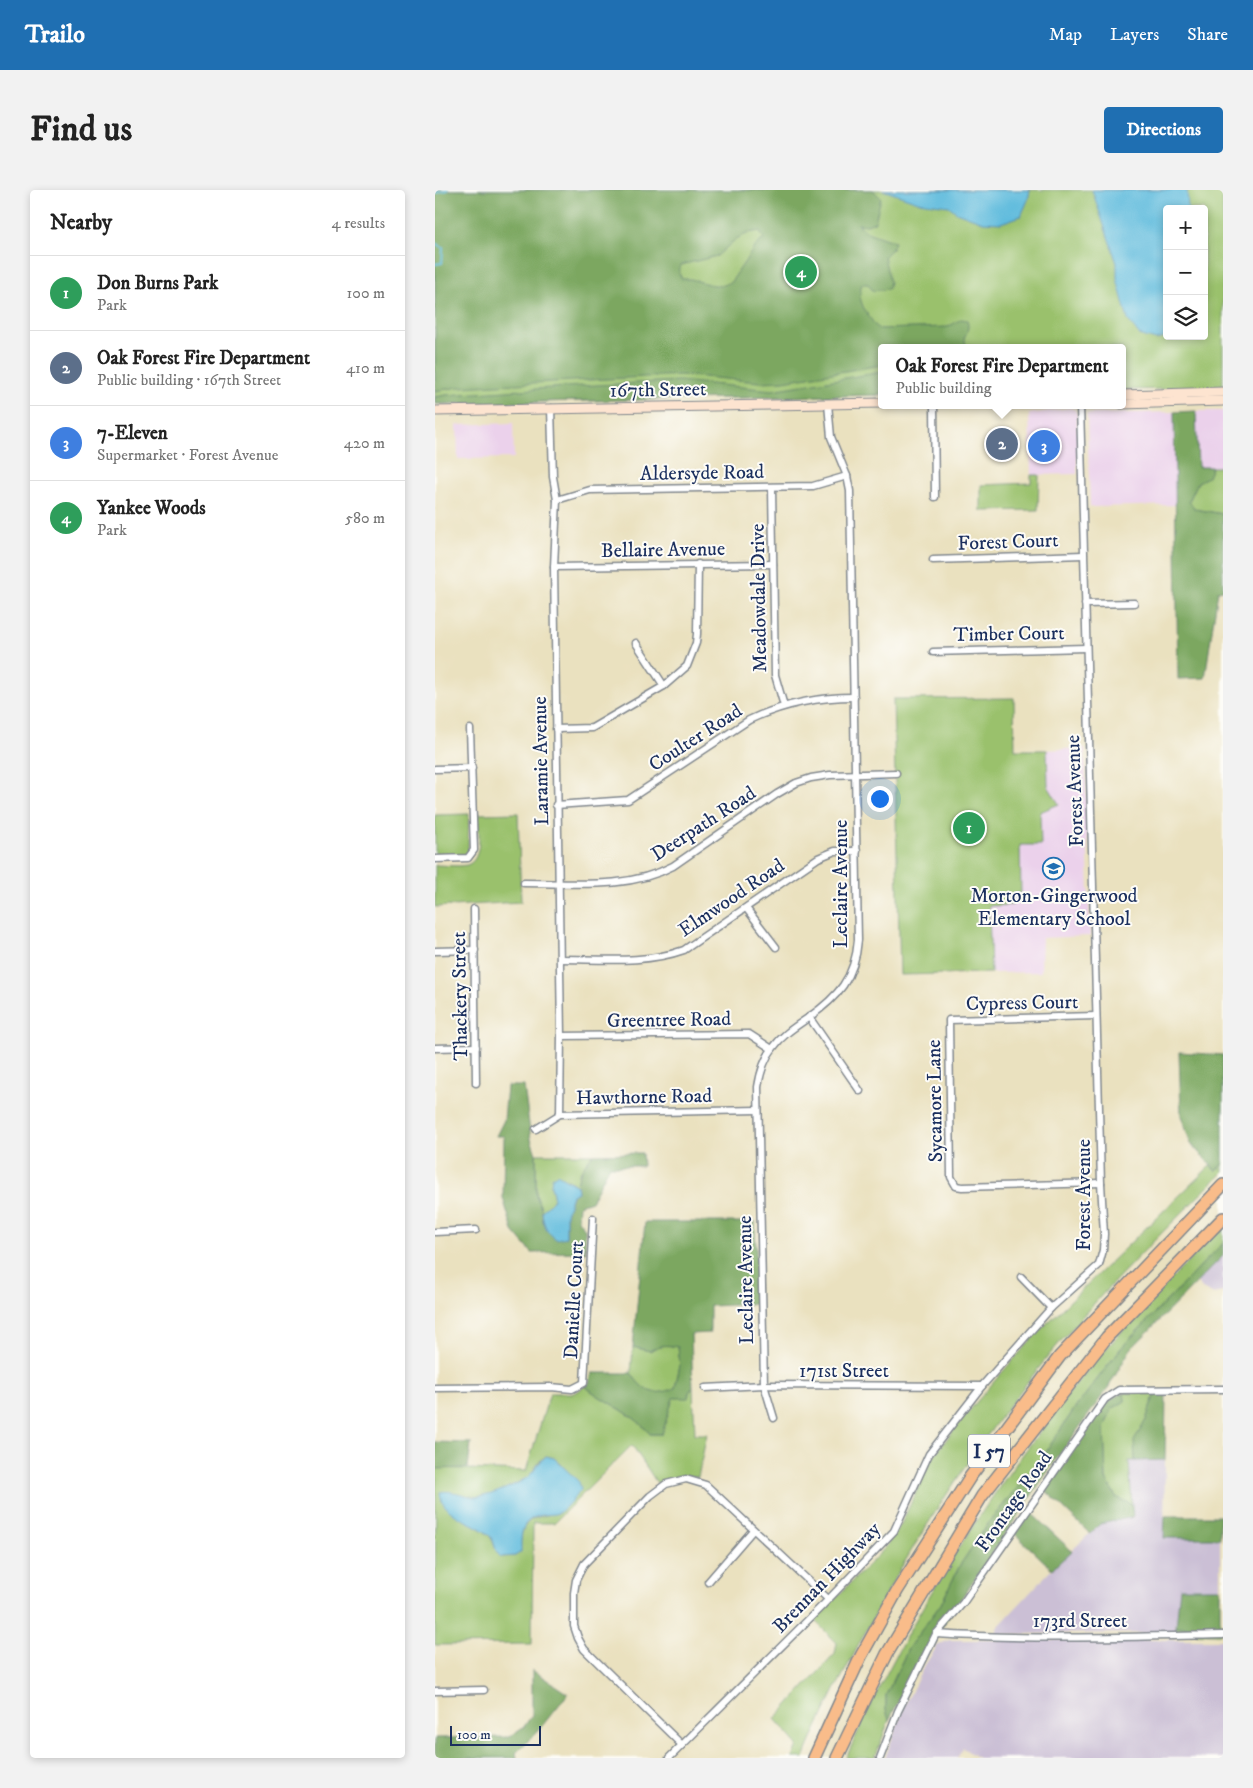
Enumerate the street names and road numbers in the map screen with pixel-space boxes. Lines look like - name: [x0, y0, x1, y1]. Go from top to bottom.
- street label: 167th Street: [609, 377, 707, 404]
- street label: Aldersyde Road: [640, 460, 764, 487]
- street label: Meadowdale Drive: [746, 523, 773, 673]
- street label: Forest Court: [957, 528, 1059, 557]
- street label: Bellaire Avenue: [601, 537, 725, 564]
- street label: Timber Court: [953, 621, 1065, 648]
- street label: Laramie Avenue: [528, 696, 555, 826]
- street label: Coulter Road: [644, 699, 747, 778]
- street label: Forest Avenue: [1061, 735, 1090, 847]
- street label: Deerpath Road: [647, 781, 761, 867]
- street label: Leclaire Avenue: [829, 820, 854, 948]
- street label: Elmwood Road: [674, 853, 790, 943]
- street label: Thackery Street: [447, 931, 474, 1061]
- street label: Cypress Court: [966, 990, 1078, 1017]
- street label: Greentree Road: [607, 1007, 731, 1034]
- street label: Sycamore Lane: [922, 1039, 949, 1163]
- street label: Hawthorne Road: [576, 1084, 712, 1111]
- street label: Forest Avenue: [1072, 1139, 1097, 1251]
- street label: Leclaire Avenue: [733, 1215, 760, 1345]
- street label: Danielle Court: [559, 1240, 590, 1360]
- street label: 171st Street: [799, 1359, 889, 1384]
- road number: I 57: [968, 1434, 1010, 1468]
- street label: Frontage Road: [970, 1447, 1058, 1557]
- street label: Brennan Highway: [768, 1517, 887, 1639]
- street label: 173rd Street: [1033, 1609, 1127, 1634]

